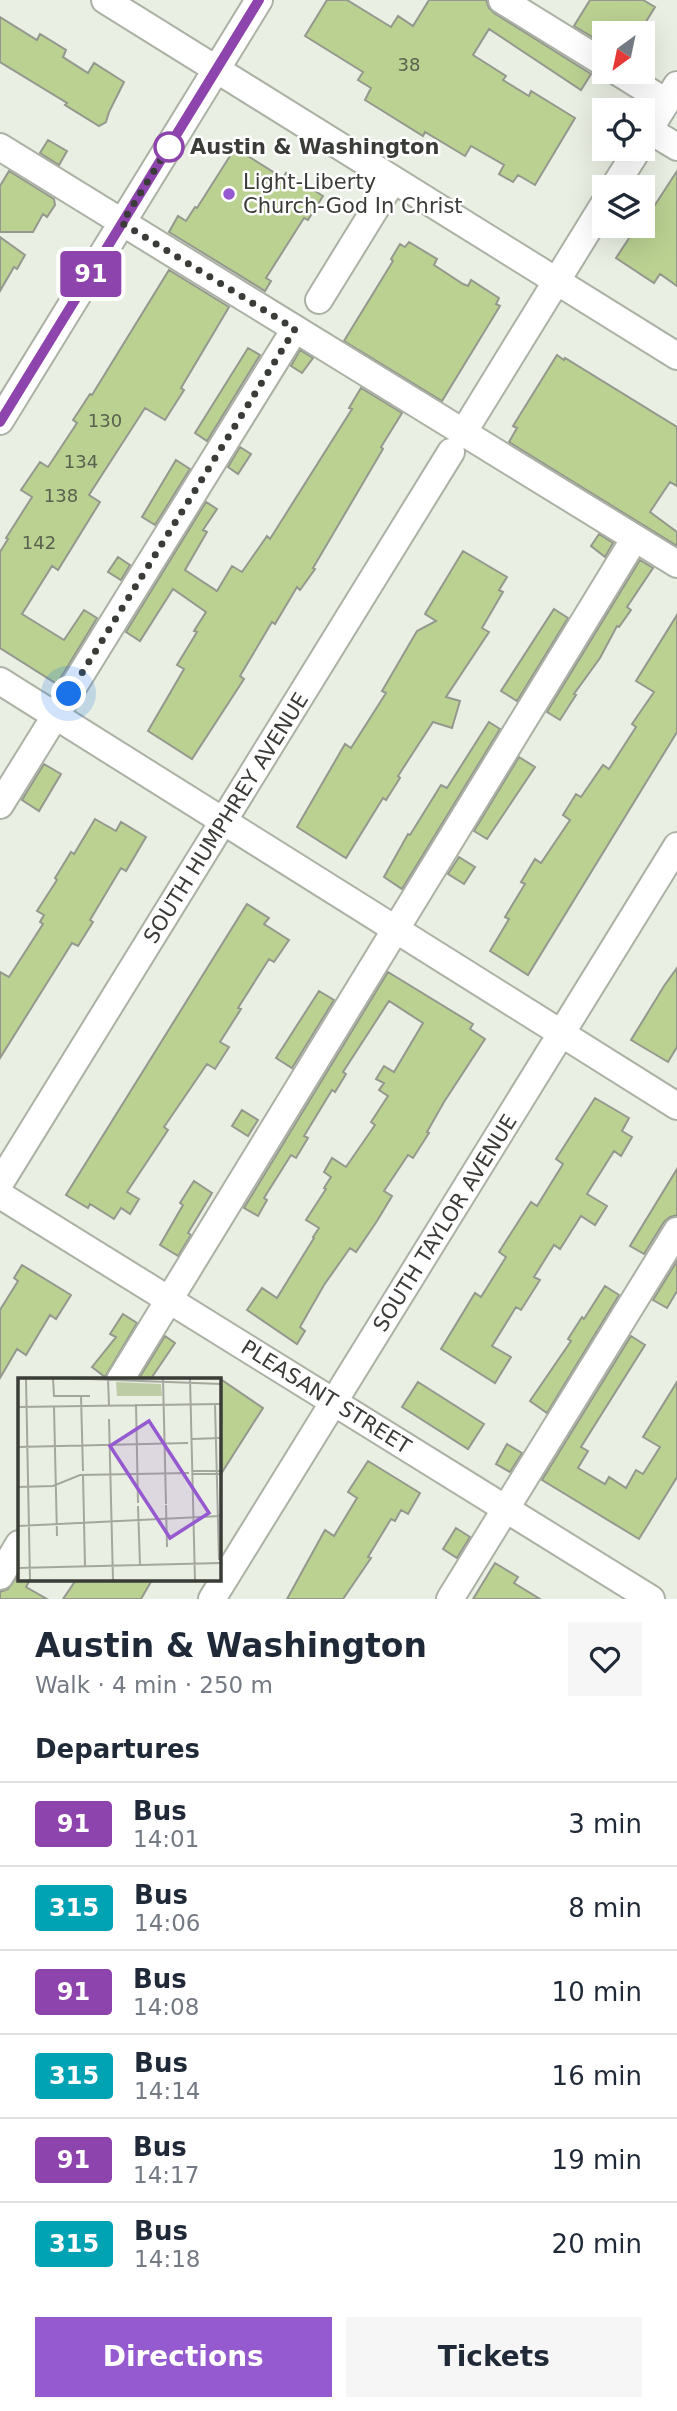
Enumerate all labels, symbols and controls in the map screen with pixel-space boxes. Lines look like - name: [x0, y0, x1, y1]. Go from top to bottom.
- north arrow: [592, 21, 654, 84]
- map controls: [592, 21, 655, 238]
- house number: 38: [398, 54, 420, 75]
- button: locate: [592, 98, 655, 161]
- marker: Austin & Washington: [154, 132, 184, 162]
- place label: Austin & Washington: [190, 135, 439, 159]
- place label: Light-Liberty Church-God In Christ: [243, 170, 463, 218]
- button: layers: [592, 175, 655, 238]
- marker: Light-Liberty Church-God In Christ: [221, 186, 237, 202]
- line badge: 91: [60, 251, 122, 297]
- text: 91: [74, 260, 108, 288]
- house number: 130: [88, 410, 122, 431]
- house number: 134: [64, 451, 98, 472]
- house number: 138: [44, 485, 78, 506]
- house number: 142: [22, 532, 56, 553]
- your location: [51, 676, 86, 711]
- street label: SOUTH HUMPHREY AVENUE: [139, 688, 313, 948]
- street label: SOUTH TAYLOR AVENUE: [368, 1110, 522, 1336]
- street label: PLEASANT STREET: [237, 1335, 415, 1459]
- inset map: [18, 1378, 220, 1582]
- button: heart: [568, 1622, 642, 1696]
- text: Austin & Washington: [35, 1626, 427, 1665]
- text: Walk · 4 min · 250 m: [35, 1672, 273, 1698]
- text: Departures: [35, 1734, 200, 1764]
- text: Bus: [133, 1796, 187, 1826]
- text: 3 min: [568, 1809, 642, 1839]
- text: 91: [57, 1810, 90, 1838]
- text: 14:01: [133, 1826, 199, 1852]
- text: Bus: [134, 1880, 188, 1910]
- text: 8 min: [568, 1893, 642, 1923]
- text: 315: [49, 1894, 99, 1922]
- text: 14:06: [134, 1910, 200, 1936]
- text: Bus: [133, 1964, 187, 1994]
- text: 10 min: [552, 1977, 642, 2007]
- text: 91: [57, 1978, 90, 2006]
- text: 14:08: [133, 1994, 199, 2020]
- text: Bus: [134, 2048, 188, 2078]
- text: 16 min: [552, 2061, 642, 2091]
- text: 315: [49, 2062, 99, 2090]
- text: 14:14: [134, 2078, 200, 2104]
- text: Bus: [133, 2132, 187, 2162]
- text: 19 min: [552, 2145, 642, 2175]
- text: 91: [57, 2146, 90, 2174]
- text: 14:17: [133, 2162, 199, 2188]
- text: Bus: [134, 2216, 188, 2246]
- text: 20 min: [552, 2229, 642, 2259]
- text: 315: [49, 2230, 99, 2258]
- text: 14:18: [134, 2246, 200, 2272]
- button: Directions: [35, 2317, 332, 2397]
- button: Tickets: [346, 2317, 642, 2397]

